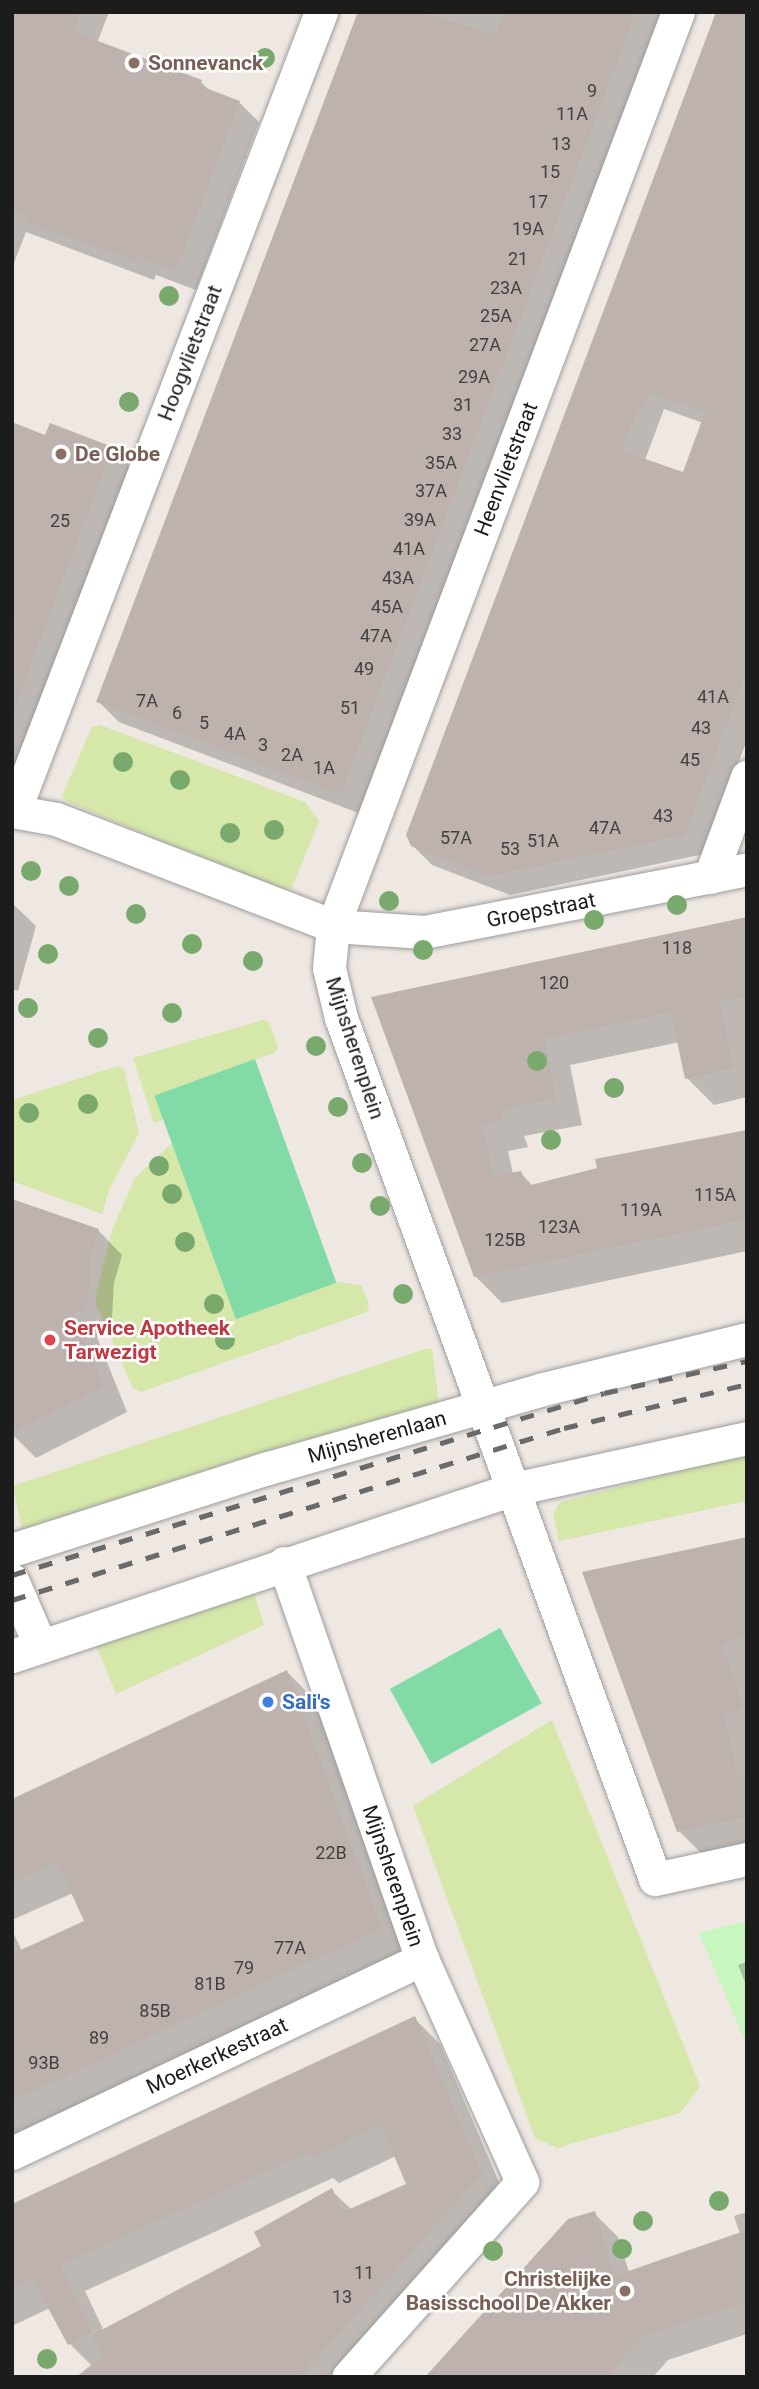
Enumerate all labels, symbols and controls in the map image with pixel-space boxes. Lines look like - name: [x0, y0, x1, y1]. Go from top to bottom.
- place label: Sonnevanck: [148, 50, 263, 76]
- marker: Sonnevanck: [126, 55, 142, 71]
- house number: 9: [587, 80, 597, 102]
- house number: 11A: [556, 103, 588, 125]
- house number: 13: [551, 133, 571, 155]
- house number: 15: [540, 161, 560, 183]
- house number: 17: [528, 191, 548, 213]
- house number: 19A: [512, 218, 544, 240]
- house number: 21: [508, 248, 528, 270]
- house number: 23A: [490, 277, 522, 299]
- street label: Hoogvlietstraat: [153, 282, 227, 424]
- house number: 25A: [480, 305, 512, 327]
- house number: 27A: [469, 334, 501, 356]
- house number: 29A: [458, 366, 490, 388]
- house number: 31: [453, 394, 473, 416]
- street label: Heenvlietstraat: [469, 398, 543, 540]
- house number: 33: [442, 423, 462, 445]
- place label: De Globe: [75, 441, 160, 467]
- marker: De Globe: [53, 446, 69, 462]
- house number: 35A: [425, 452, 457, 474]
- house number: 37A: [415, 480, 447, 502]
- house number: 39A: [404, 509, 436, 531]
- house number: 25: [50, 510, 70, 532]
- house number: 41A: [393, 538, 425, 560]
- house number: 43A: [382, 567, 414, 589]
- house number: 45A: [371, 596, 403, 618]
- house number: 47A: [360, 625, 392, 647]
- house number: 49: [354, 658, 374, 680]
- house number: 41A: [697, 686, 729, 708]
- house number: 7A: [136, 690, 158, 712]
- house number: 51: [340, 697, 360, 719]
- house number: 6: [172, 702, 182, 724]
- house number: 5: [199, 712, 209, 734]
- house number: 43: [691, 717, 711, 739]
- house number: 4A: [224, 723, 246, 745]
- house number: 3: [258, 734, 268, 756]
- house number: 2A: [281, 744, 303, 766]
- house number: 45: [680, 749, 700, 771]
- house number: 1A: [313, 757, 335, 779]
- house number: 43: [653, 805, 673, 827]
- house number: 47A: [589, 817, 621, 839]
- house number: 57A: [440, 827, 472, 849]
- house number: 51A: [527, 830, 559, 852]
- house number: 53: [500, 838, 520, 860]
- street label: Groepstraat: [484, 887, 598, 933]
- house number: 118: [662, 937, 692, 959]
- house number: 120: [539, 972, 569, 994]
- street label: Mijnsherenplein: [320, 974, 390, 1122]
- house number: 115A: [694, 1184, 736, 1206]
- house number: 119A: [620, 1199, 662, 1221]
- house number: 123A: [538, 1216, 580, 1238]
- house number: 125B: [484, 1229, 526, 1251]
- place label: Service Apotheek Tarwezigt: [64, 1315, 230, 1365]
- marker: Service Apotheek Tarwezigt: [42, 1332, 58, 1348]
- street label: Mijnsherenlaan: [305, 1405, 449, 1469]
- place label: Sali's: [282, 1689, 331, 1715]
- marker: Sali's: [260, 1694, 276, 1710]
- street label: Mijnsherenplein: [357, 1802, 429, 1950]
- house number: 22B: [315, 1842, 347, 1864]
- house number: 77A: [274, 1937, 306, 1959]
- house number: 79: [234, 1957, 254, 1979]
- house number: 81B: [194, 1973, 226, 1995]
- house number: 85B: [139, 2000, 171, 2022]
- street label: Moerkerkestraat: [142, 2012, 292, 2100]
- house number: 89: [89, 2027, 109, 2049]
- house number: 93B: [28, 2052, 60, 2074]
- house number: 11: [354, 2262, 374, 2284]
- place label: Christelijke Basisschool De Akker: [406, 2266, 611, 2316]
- marker: Christelijke Basisschool De Akker: [617, 2283, 633, 2299]
- house number: 13: [332, 2286, 352, 2308]

